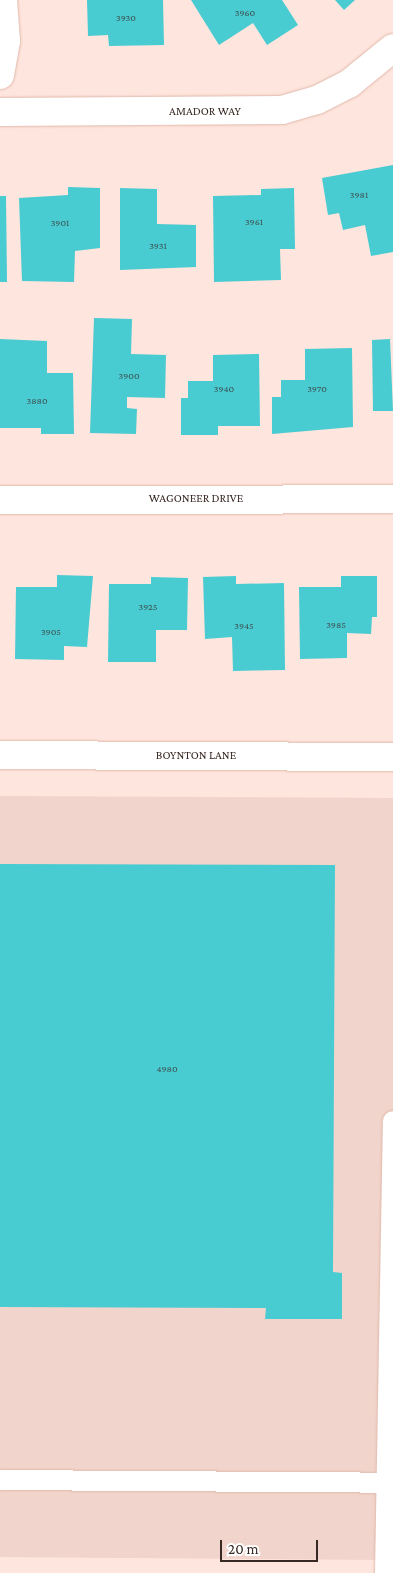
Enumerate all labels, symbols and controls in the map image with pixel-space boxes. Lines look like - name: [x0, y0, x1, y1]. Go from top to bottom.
- house number: 3960: [235, 7, 255, 19]
- house number: 3930: [116, 12, 136, 24]
- street label: AMADOR WAY: [169, 105, 241, 119]
- house number: 3981: [350, 189, 368, 201]
- house number: 3961: [245, 216, 263, 228]
- house number: 3901: [51, 217, 69, 229]
- house number: 3931: [149, 240, 167, 252]
- house number: 3900: [118, 370, 140, 382]
- house number: 3940: [214, 383, 234, 395]
- house number: 3970: [307, 383, 327, 395]
- house number: 3880: [26, 395, 48, 407]
- street label: WAGONEER DRIVE: [149, 492, 243, 506]
- house number: 3925: [138, 601, 158, 613]
- house number: 3985: [326, 619, 346, 631]
- house number: 3945: [234, 620, 254, 632]
- house number: 3905: [41, 626, 61, 638]
- street label: BOYNTON LANE: [156, 749, 236, 763]
- house number: 4980: [156, 1063, 178, 1075]
- scale bar: [223, 1530, 320, 1562]
- text: 20 m: [228, 1541, 259, 1557]

